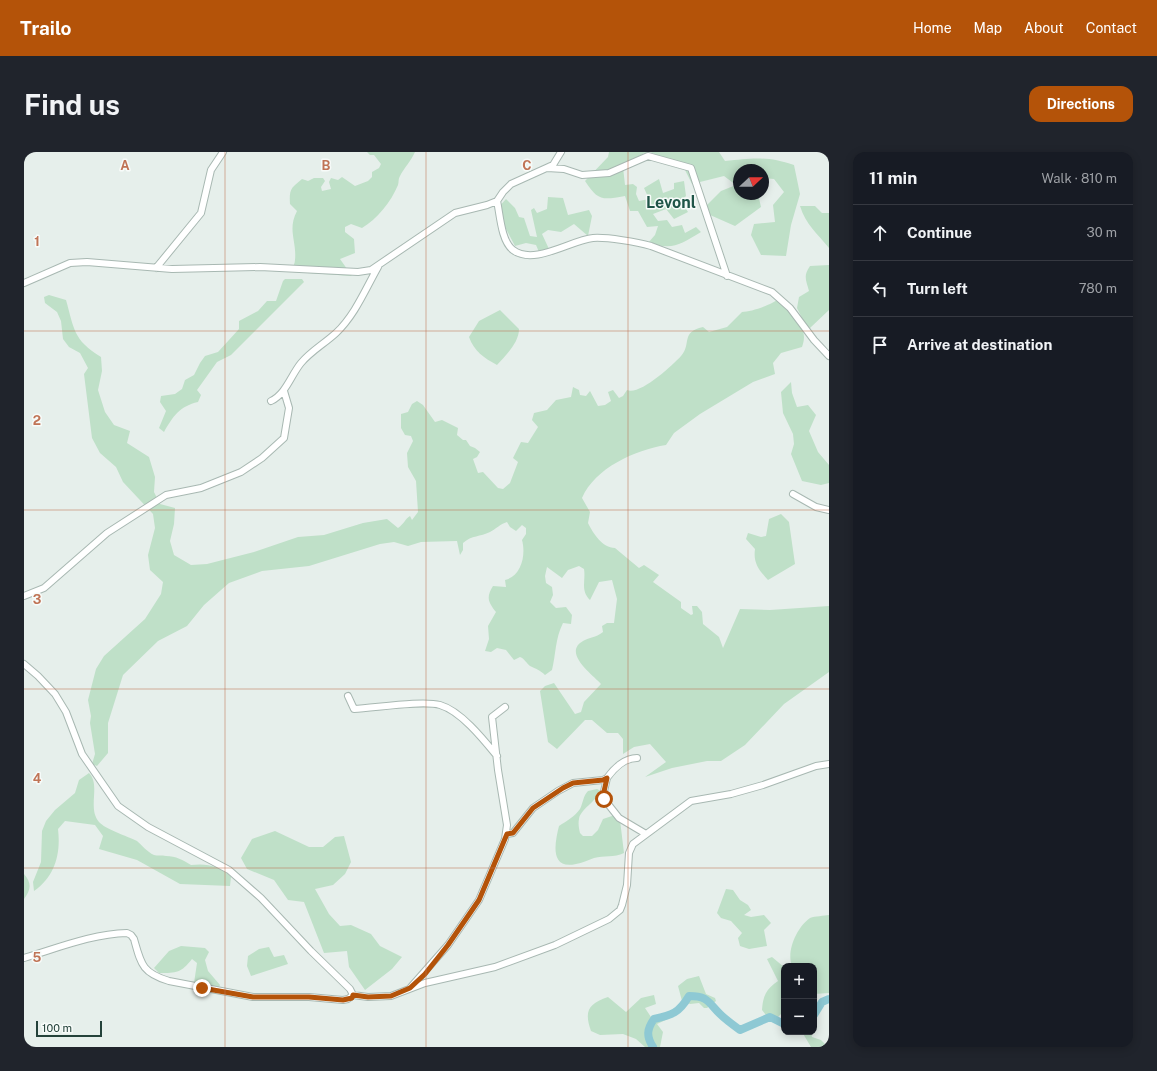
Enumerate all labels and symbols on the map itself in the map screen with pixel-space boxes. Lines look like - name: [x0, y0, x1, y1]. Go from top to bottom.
- text: A: [120, 158, 130, 173]
- text: B: [322, 158, 331, 173]
- text: C: [522, 158, 532, 173]
- north arrow: [733, 164, 769, 200]
- district label: Levonl: [646, 193, 696, 212]
- text: 1: [34, 234, 40, 249]
- text: 2: [33, 413, 41, 428]
- text: 3: [33, 592, 42, 607]
- text: 4: [33, 771, 42, 786]
- route start: [595, 790, 613, 808]
- text: 5: [33, 950, 42, 965]
- route end: [193, 979, 211, 997]
- scale bar: [36, 1019, 102, 1038]

